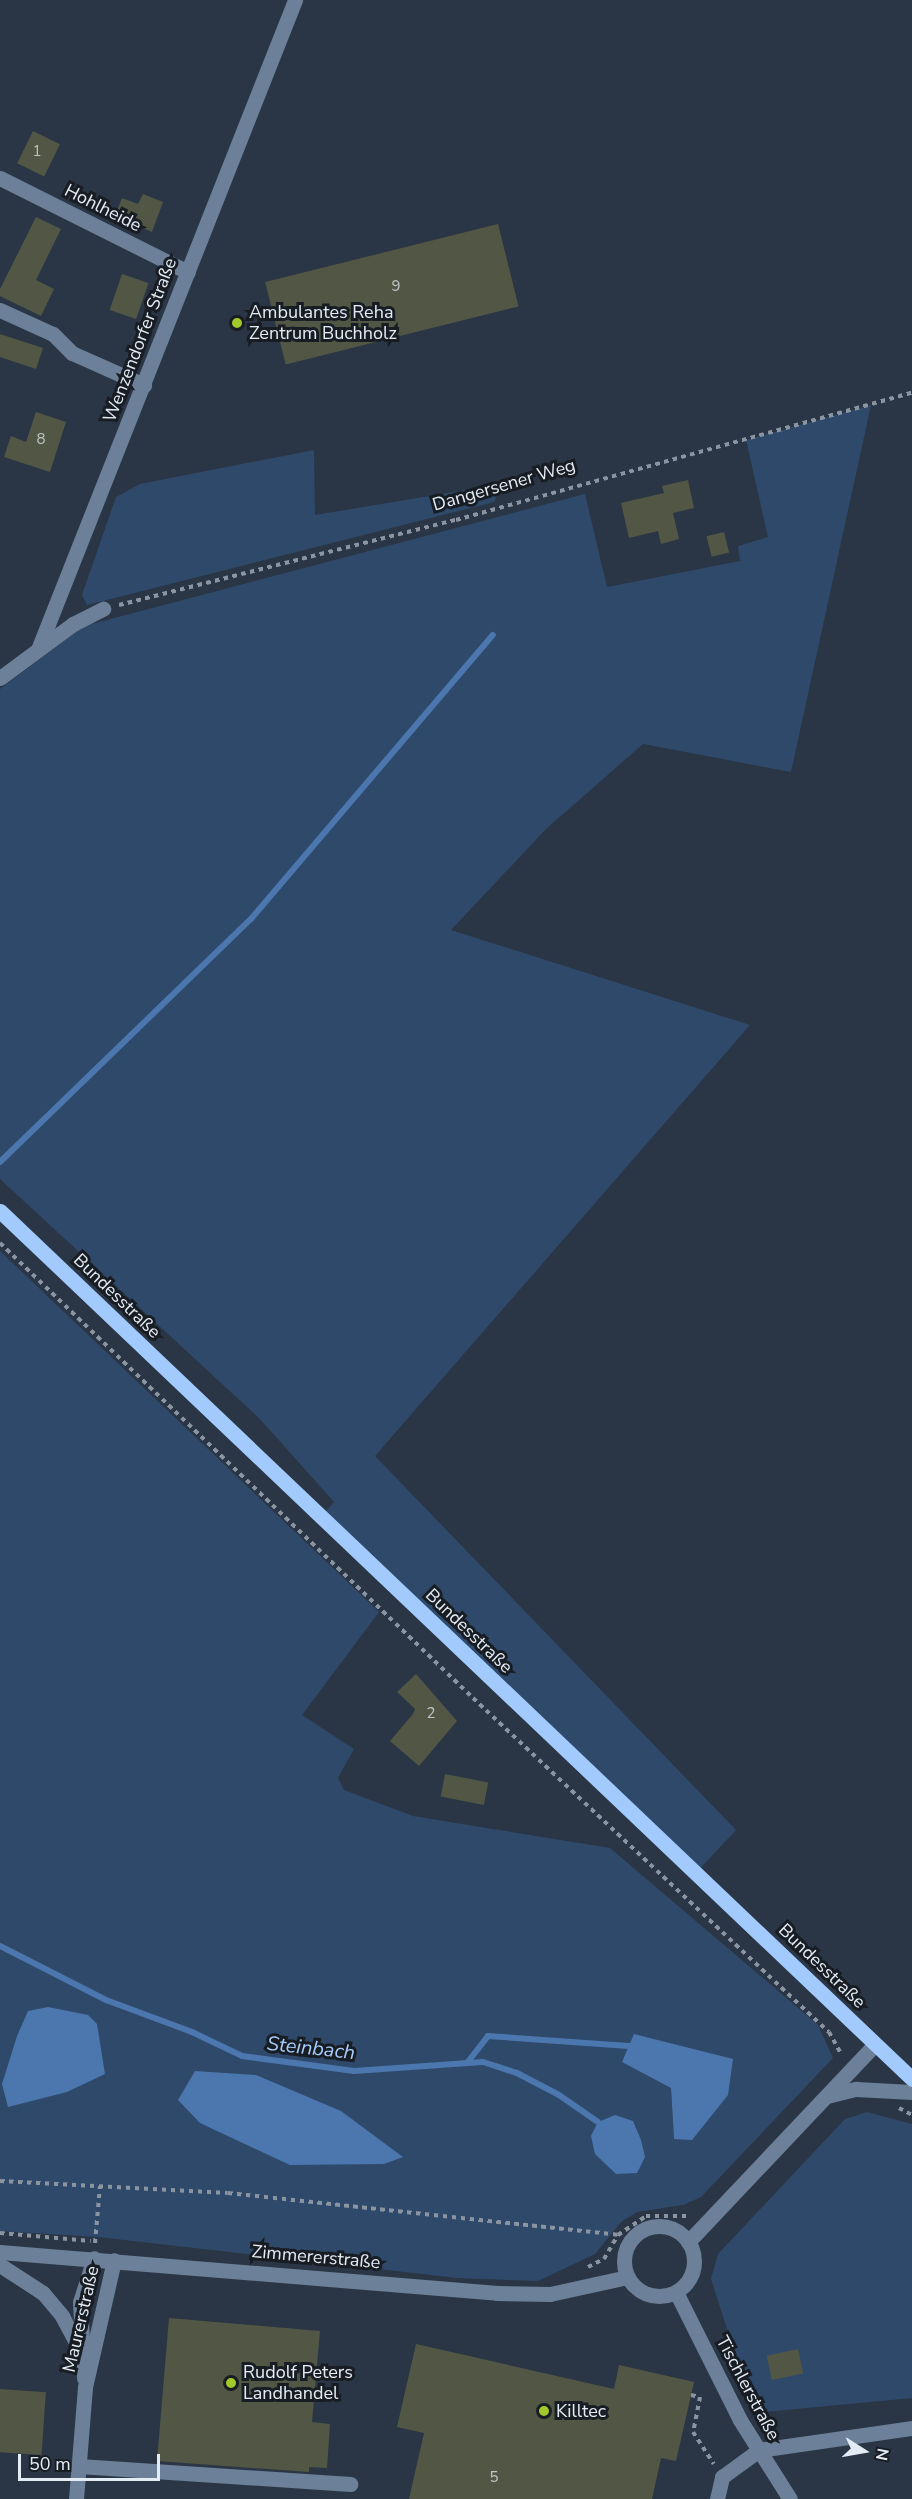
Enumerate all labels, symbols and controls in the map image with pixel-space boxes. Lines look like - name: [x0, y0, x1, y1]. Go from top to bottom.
- house number: 1: [33, 143, 41, 161]
- street label: Hohlheide: [61, 179, 145, 237]
- street label: Wenzendorfer Straße: [99, 255, 181, 425]
- house number: 9: [392, 278, 400, 296]
- place label: Ambulantes Reha Zentrum Buchholz: [249, 302, 397, 344]
- marker: Ambulantes Reha Zentrum Buchholz: [230, 316, 244, 330]
- house number: 8: [37, 431, 45, 449]
- street label: Dangersener Weg: [430, 454, 578, 516]
- street label: Bundesstraße: [69, 1249, 165, 1343]
- street label: Bundesstraße: [421, 1584, 517, 1678]
- house number: 2: [427, 1705, 435, 1723]
- street label: Bundesstraße: [774, 1919, 870, 2013]
- water label: Steinbach: [266, 2031, 356, 2065]
- street label: Zimmererstraße: [251, 2241, 381, 2273]
- street label: Maurerstraße: [58, 2264, 104, 2374]
- street label: Tischlerstraße: [712, 2332, 784, 2444]
- place label: Rudolf Peters Landhandel: [243, 2362, 353, 2404]
- marker: Rudolf Peters Landhandel: [224, 2376, 238, 2390]
- place label: Killtec: [556, 2400, 606, 2422]
- marker: Killtec: [537, 2404, 551, 2418]
- north arrow: [834, 2421, 894, 2481]
- scale bar: [21, 2442, 164, 2480]
- text: N: [870, 2446, 894, 2462]
- text: 50 m: [29, 2452, 71, 2476]
- house number: 5: [490, 2469, 498, 2487]

